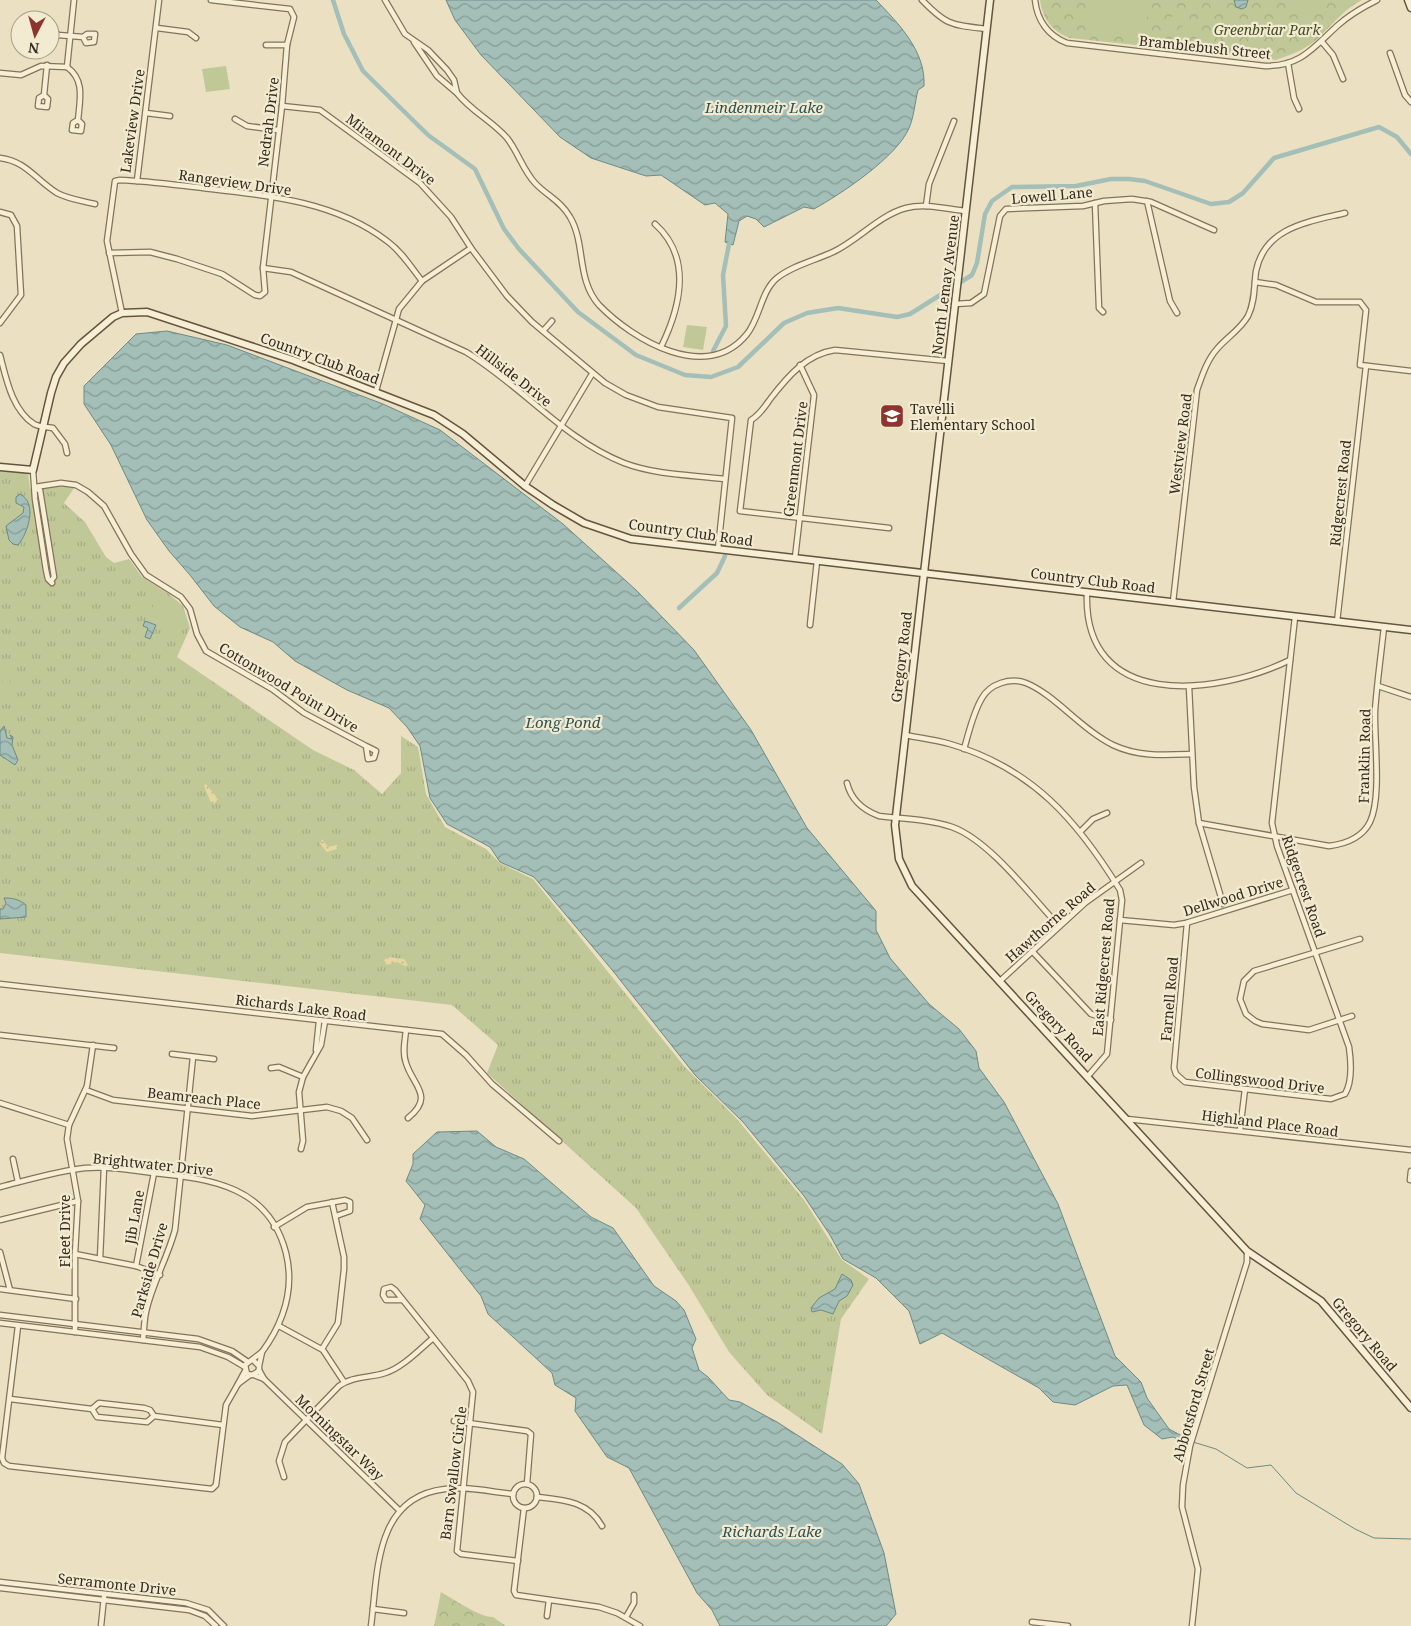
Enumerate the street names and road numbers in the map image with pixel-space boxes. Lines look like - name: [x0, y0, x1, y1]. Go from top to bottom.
- street label: Bramblebush Street: [1138, 31, 1272, 63]
- street label: Lakeview Drive: [115, 68, 149, 174]
- street label: Nedrah Drive: [253, 76, 283, 168]
- street label: Miramont Drive: [342, 109, 440, 189]
- street label: Rangeview Drive: [177, 165, 293, 199]
- street label: Lowell Lane: [1010, 182, 1094, 208]
- street label: North Lemay Avenue: [927, 214, 963, 356]
- street label: Country Club Road: [258, 328, 383, 389]
- street label: Hillside Drive: [472, 339, 556, 411]
- street label: Westview Road: [1164, 392, 1196, 496]
- street label: Greenmont Drive: [778, 400, 812, 518]
- street label: Ridgecrest Road: [1325, 438, 1355, 547]
- street label: Country Club Road: [628, 514, 755, 550]
- street label: Country Club Road: [1030, 563, 1157, 597]
- street label: Gregory Road: [886, 610, 916, 704]
- street label: Cottonwood Point Drive: [216, 638, 362, 736]
- street label: Franklin Road: [1354, 708, 1374, 804]
- street label: Ridgecrest Road: [1278, 832, 1331, 940]
- street label: Dellwood Drive: [1181, 872, 1285, 920]
- street label: Hawthorne Road: [1001, 877, 1099, 966]
- street label: East Ridgecrest Road: [1088, 897, 1119, 1037]
- street label: Farnell Road: [1156, 956, 1182, 1042]
- street label: Gregory Road: [1021, 986, 1097, 1066]
- street label: Richards Lake Road: [234, 990, 368, 1025]
- street label: Collingswood Drive: [1194, 1063, 1326, 1097]
- street label: Beamreach Place: [146, 1083, 262, 1113]
- street label: Highland Place Road: [1200, 1105, 1340, 1141]
- street label: Brightwater Drive: [92, 1148, 214, 1180]
- street label: Jib Lane: [120, 1188, 148, 1247]
- street label: Fleet Drive: [55, 1195, 74, 1268]
- street label: Parkside Drive: [126, 1220, 172, 1320]
- street label: Gregory Road: [1328, 1293, 1402, 1375]
- street label: Abbotsford Street: [1168, 1346, 1218, 1464]
- street label: Morningstar Way: [292, 1390, 389, 1484]
- street label: Barn Swallow Circle: [435, 1405, 471, 1541]
- street label: Serramonte Drive: [57, 1568, 177, 1600]

